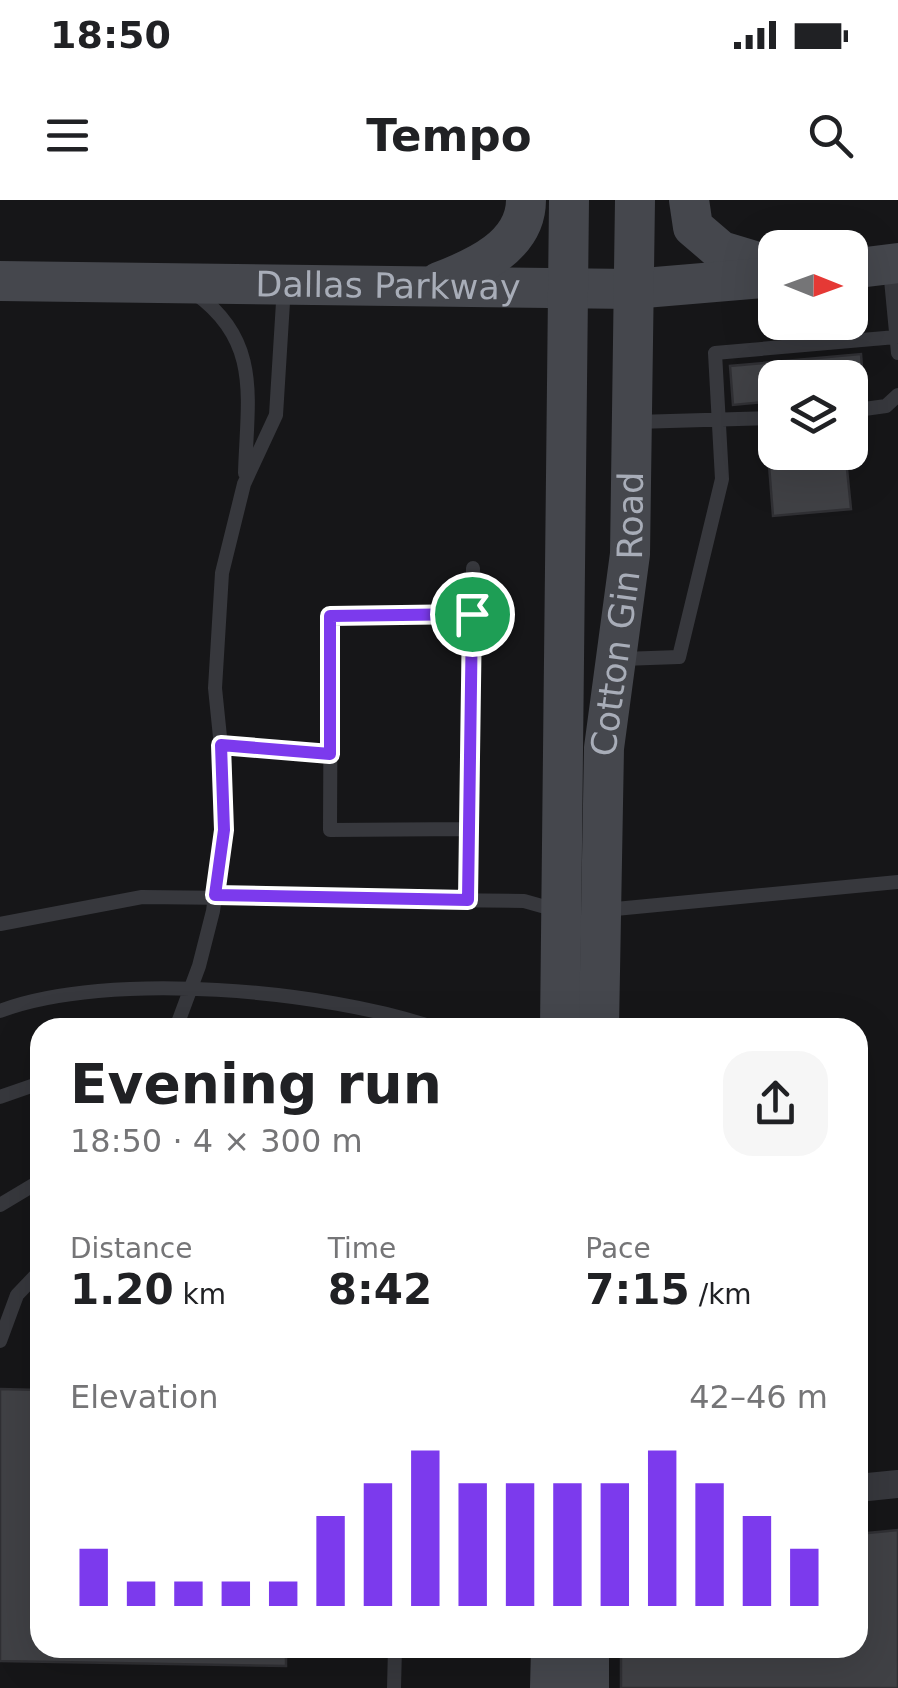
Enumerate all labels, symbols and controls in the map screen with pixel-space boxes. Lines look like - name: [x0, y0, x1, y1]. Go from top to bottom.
- text: 18:50: [50, 13, 171, 57]
- icon: menu: [40, 108, 95, 163]
- icon: search: [803, 108, 858, 163]
- text: Tempo: [366, 109, 532, 162]
- north arrow: [758, 230, 868, 340]
- map controls: [758, 230, 868, 470]
- street label: Dallas Parkway: [255, 264, 521, 308]
- button: layers: [758, 360, 868, 470]
- street label: Cotton Gin Road: [583, 471, 651, 759]
- pin: [430, 572, 515, 657]
- icon: arrive: [445, 587, 500, 642]
- button: share: [723, 1051, 828, 1156]
- text: Evening run: [70, 1052, 442, 1116]
- text: 18:50 · 4 × 300 m: [70, 1122, 363, 1160]
- text: Distance: [70, 1232, 192, 1265]
- text: Time: [328, 1232, 396, 1265]
- text: Pace: [585, 1232, 651, 1265]
- text: 1.20: [70, 1265, 174, 1314]
- text: 8:42: [328, 1265, 432, 1314]
- text: 7:15: [585, 1265, 690, 1314]
- text: km: [174, 1278, 226, 1311]
- text: /km: [690, 1278, 752, 1311]
- text: Elevation: [70, 1378, 219, 1416]
- text: 42–46 m: [689, 1378, 828, 1416]

